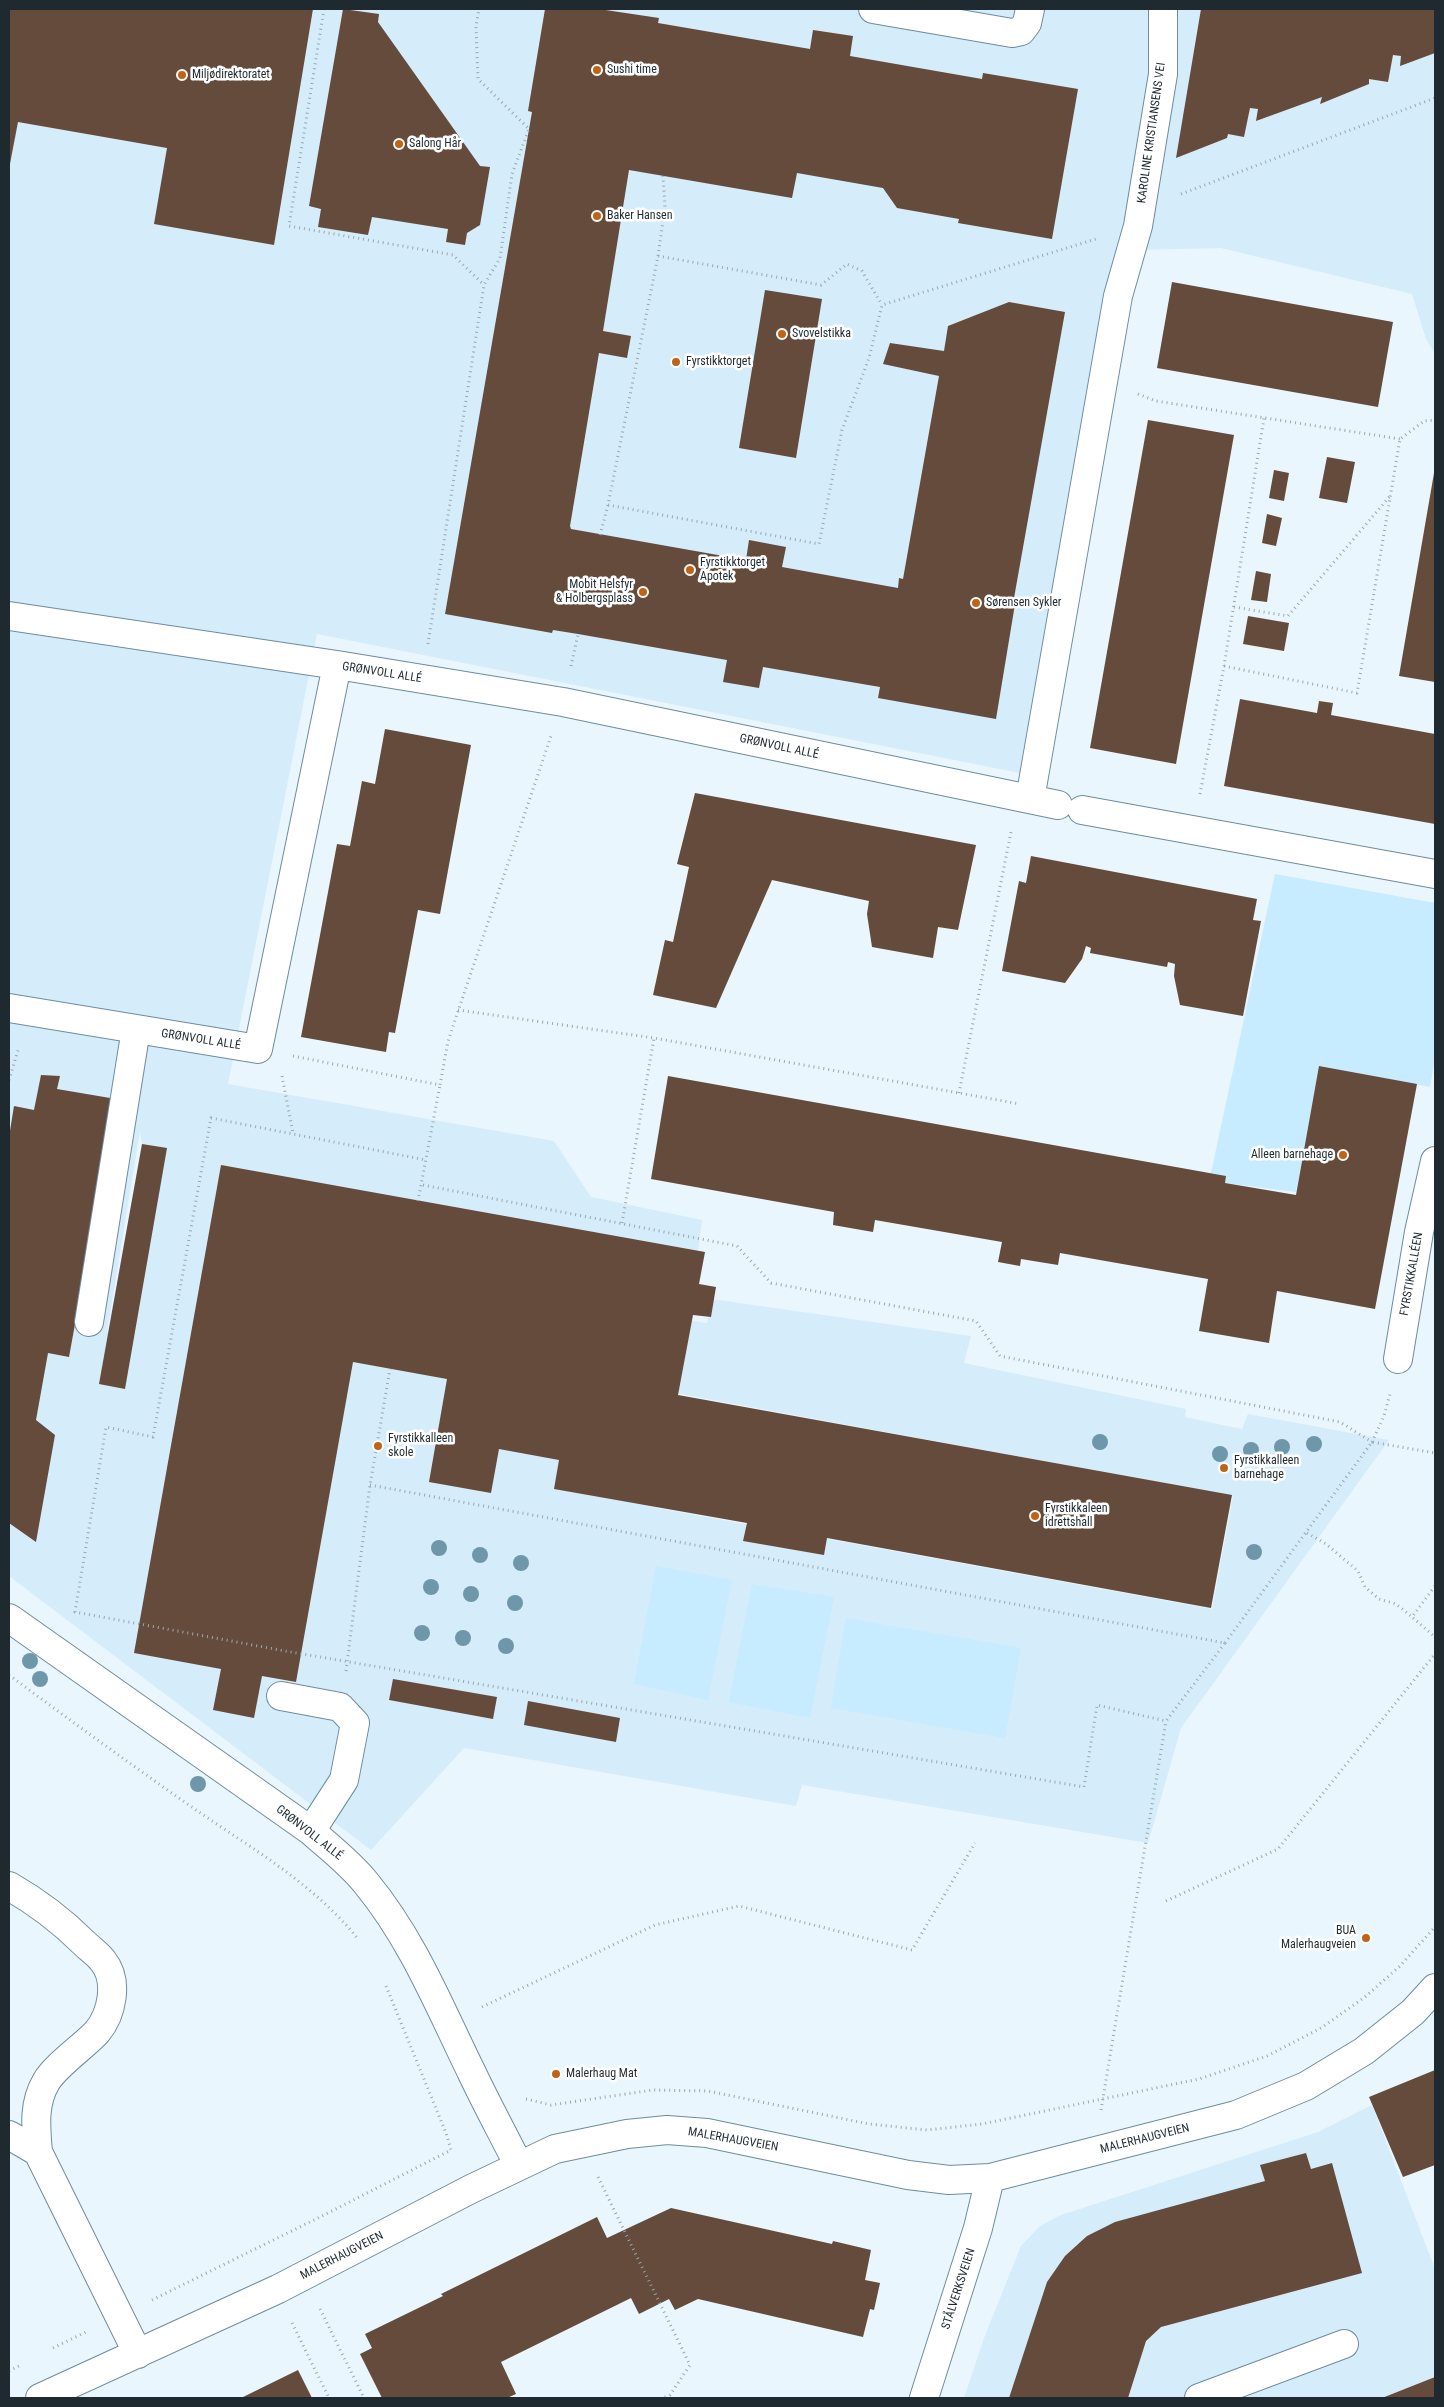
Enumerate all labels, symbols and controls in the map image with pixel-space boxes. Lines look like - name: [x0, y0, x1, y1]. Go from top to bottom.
- street label: KAROLINE KRISTIANSENS VEI: [1135, 62, 1169, 204]
- place label: Sushi time: [607, 63, 657, 77]
- marker: Sushi time: [591, 64, 603, 76]
- place label: Miljødirektoratet: [192, 68, 270, 82]
- marker: Miljødirektoratet: [176, 69, 188, 81]
- place label: Salong Hår: [409, 137, 461, 151]
- marker: Salong Hår: [393, 138, 405, 150]
- place label: Baker Hansen: [607, 209, 673, 223]
- marker: Baker Hansen: [591, 210, 603, 222]
- place label: Svovelstikka: [792, 327, 851, 341]
- marker: Svovelstikka: [776, 328, 788, 340]
- place label: Fyrstikktorget: [686, 355, 751, 369]
- marker: Fyrstikktorget: [670, 356, 682, 368]
- place label: Fyrstikktorget Apotek: [700, 556, 765, 584]
- marker: Fyrstikktorget Apotek: [684, 564, 696, 576]
- place label: Mobit Helsfyr & Holbergsplass: [556, 578, 633, 606]
- marker: Mobit Helsfyr & Holbergsplass: [637, 586, 649, 598]
- place label: Sørensen Sykler: [986, 596, 1062, 610]
- marker: Sørensen Sykler: [970, 597, 982, 609]
- street label: GRØNVOLL ALLÉ: [341, 660, 423, 686]
- street label: GRØNVOLL ALLÉ: [738, 732, 820, 762]
- street label: GRØNVOLL ALLÉ: [160, 1027, 242, 1053]
- place label: Alleen barnehage: [1251, 1148, 1333, 1162]
- marker: Alleen barnehage: [1337, 1149, 1349, 1161]
- street label: FYRSTIKKALLÉEN: [1398, 1231, 1426, 1317]
- place label: Fyrstikkalleen skole: [388, 1432, 453, 1460]
- marker: Fyrstikkalleen skole: [372, 1440, 384, 1452]
- place label: Fyrstikkalleen barnehage: [1234, 1454, 1299, 1482]
- marker: Fyrstikkalleen barnehage: [1218, 1462, 1230, 1474]
- place label: Fyrstikkaleen idrettshall: [1045, 1502, 1107, 1530]
- marker: Fyrstikkaleen idrettshall: [1029, 1510, 1041, 1522]
- street label: GRØNVOLL ALLÉ: [273, 1803, 345, 1863]
- place label: BUA Malerhaugveien: [1281, 1924, 1356, 1952]
- marker: BUA Malerhaugveien: [1360, 1932, 1372, 1944]
- place label: Malerhaug Mat: [566, 2067, 637, 2081]
- marker: Malerhaug Mat: [550, 2068, 562, 2080]
- street label: MALERHAUGVEIEN: [1099, 2121, 1191, 2157]
- street label: MALERHAUGVEIEN: [687, 2125, 779, 2155]
- street label: MALERHAUGVEIEN: [298, 2229, 386, 2283]
- street label: STÅLVERKSVEIEN: [939, 2247, 979, 2331]

